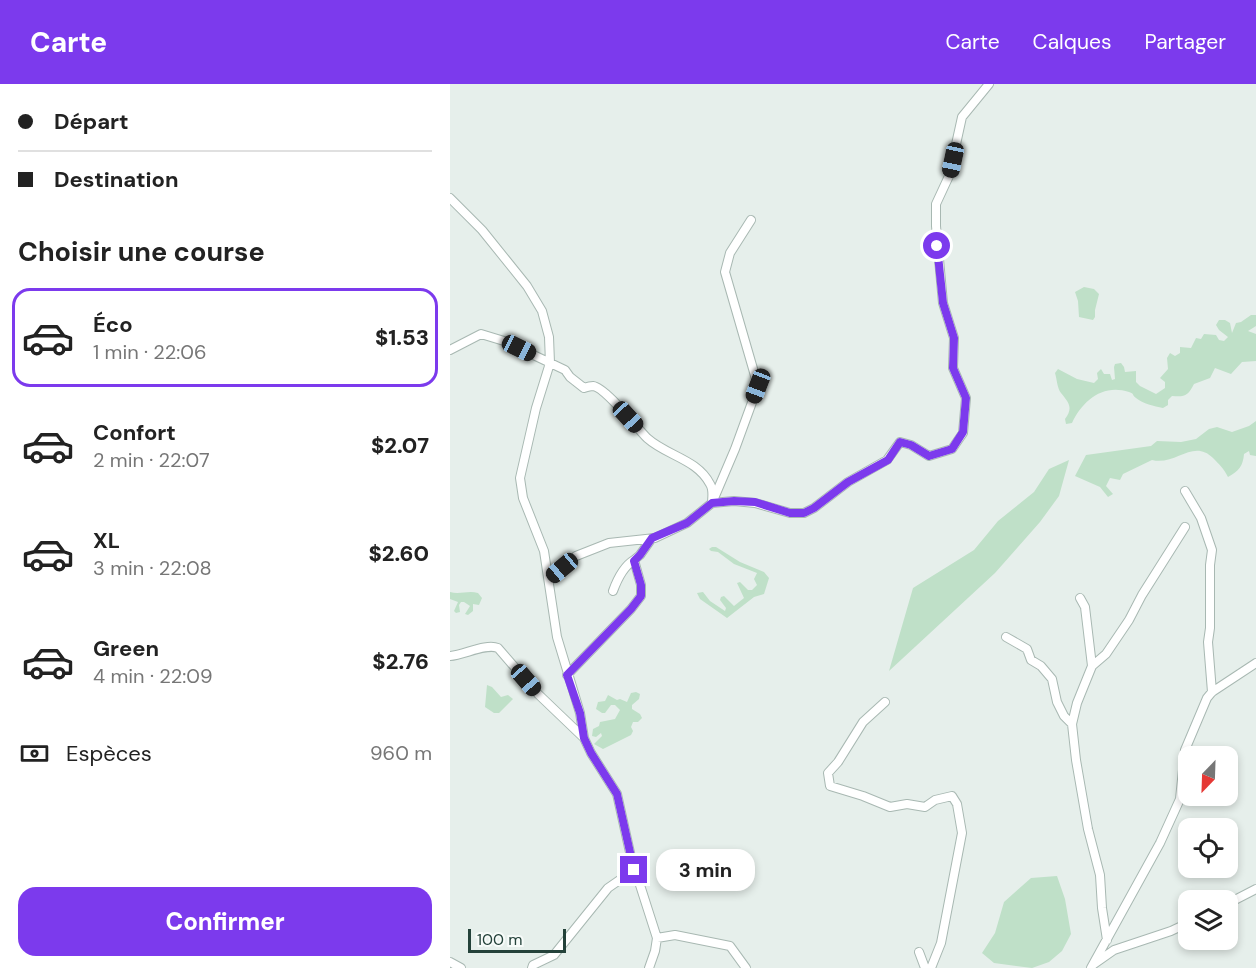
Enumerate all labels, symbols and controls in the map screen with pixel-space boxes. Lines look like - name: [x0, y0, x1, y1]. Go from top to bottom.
- text: Carte: [30, 24, 107, 61]
- text: Carte: [945, 28, 1000, 56]
- text: Calques: [1033, 28, 1111, 56]
- text: Partager: [1144, 28, 1226, 56]
- text: Départ: [54, 107, 129, 136]
- car: [940, 141, 966, 179]
- text: Destination: [54, 165, 179, 194]
- route start: [923, 232, 950, 259]
- text: Choisir une course: [18, 234, 265, 269]
- text: Éco: [93, 310, 133, 339]
- icon: car: [21, 311, 75, 365]
- text: $1.53: [375, 323, 429, 352]
- car: [499, 332, 539, 364]
- text: 1 min · 22:06: [93, 339, 207, 365]
- car: [743, 366, 773, 406]
- car: [609, 398, 647, 436]
- text: Confort: [93, 418, 176, 447]
- icon: car: [21, 419, 75, 473]
- text: $2.07: [371, 431, 429, 460]
- text: 2 min · 22:07: [93, 447, 210, 473]
- text: XL: [93, 526, 120, 555]
- icon: car: [21, 527, 75, 581]
- text: $2.60: [368, 539, 429, 568]
- car: [542, 550, 582, 586]
- text: 3 min · 22:08: [93, 555, 212, 581]
- text: Green: [93, 634, 159, 663]
- icon: car: [21, 635, 75, 689]
- text: $2.76: [372, 647, 429, 676]
- car: [507, 661, 545, 699]
- text: 4 min · 22:09: [93, 663, 212, 689]
- icon: cash: [18, 737, 51, 770]
- text: Espèces: [66, 739, 152, 768]
- text: 960 m: [370, 740, 432, 766]
- north arrow: [1178, 746, 1238, 806]
- map controls: [1178, 746, 1238, 950]
- button: locate: [1178, 818, 1238, 878]
- callout: 3 min: [655, 849, 754, 891]
- route end: [620, 856, 647, 883]
- text: 3 min: [679, 857, 732, 883]
- button: Confirmer: [18, 887, 432, 956]
- button: layers: [1178, 890, 1238, 950]
- scale bar: [468, 926, 566, 954]
- text: 100 m: [477, 929, 522, 950]

